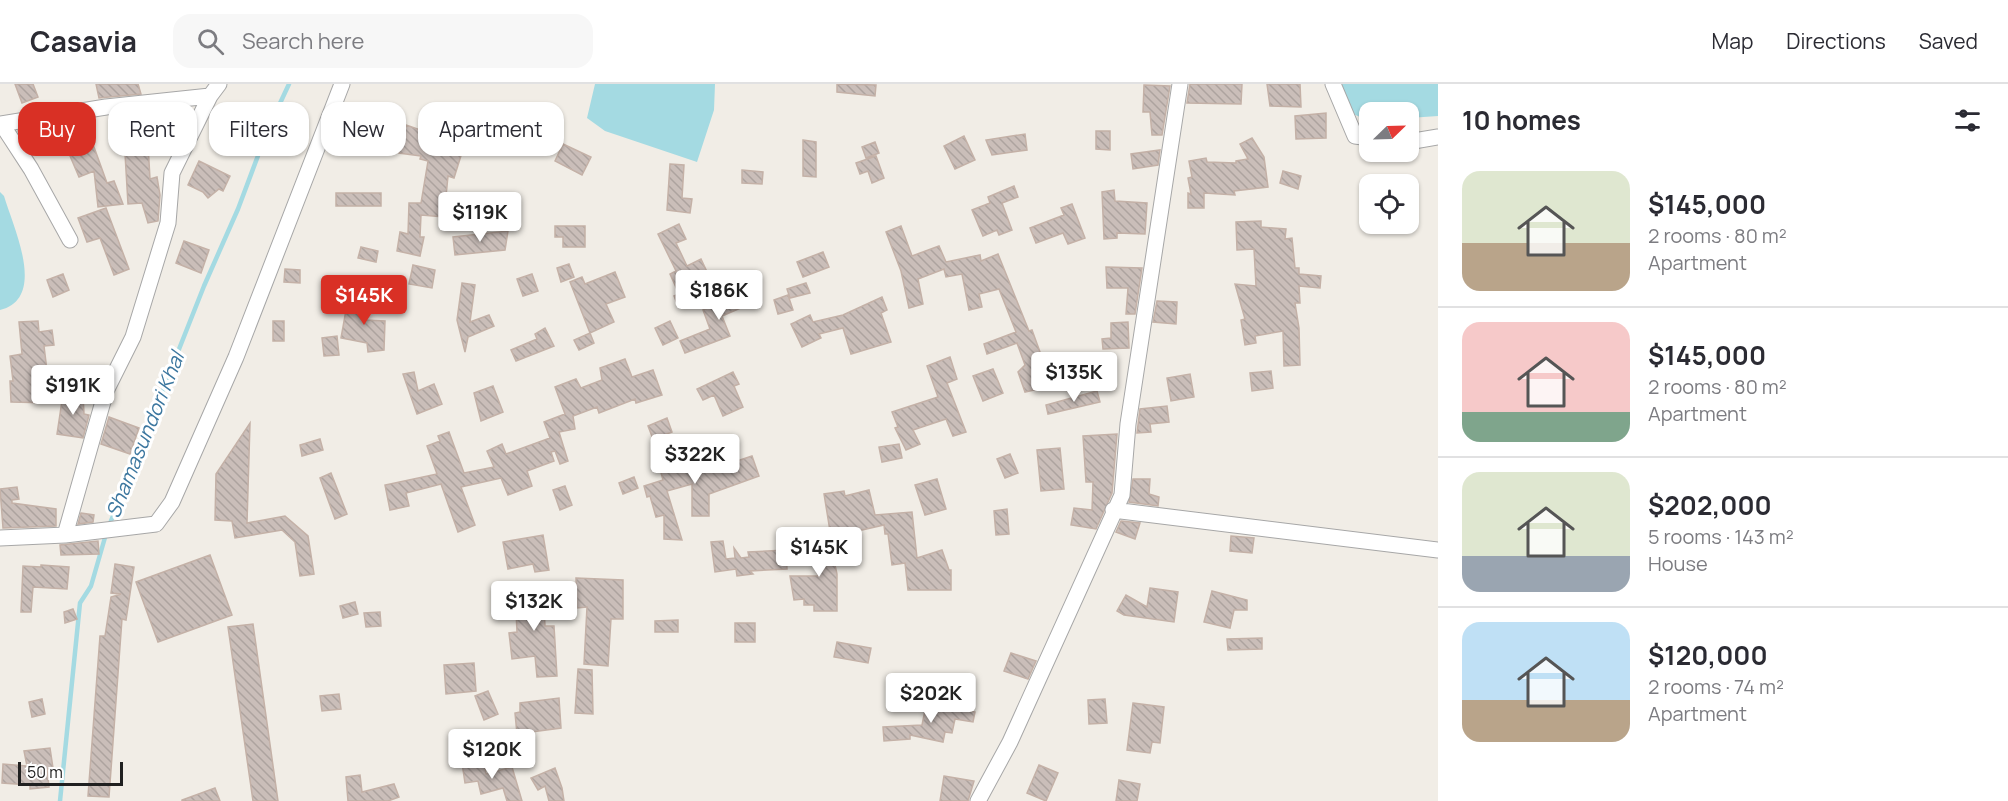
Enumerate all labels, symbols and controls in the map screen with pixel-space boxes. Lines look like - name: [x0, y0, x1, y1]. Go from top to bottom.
- search box: [173, 14, 593, 68]
- text: Casavia: [30, 22, 137, 60]
- icon: search: [194, 25, 227, 58]
- text: Search here: [242, 26, 364, 56]
- text: Map: [1712, 27, 1753, 55]
- text: Directions: [1786, 27, 1886, 55]
- text: Saved: [1919, 27, 1978, 55]
- chip: Buy: [18, 102, 96, 156]
- chip: Rent: [108, 102, 197, 156]
- chip: Filters: [209, 102, 309, 156]
- chip: New: [321, 102, 406, 156]
- chip: Apartment: [418, 102, 564, 156]
- north arrow: [1359, 102, 1419, 162]
- map controls: [1359, 102, 1419, 234]
- text: 10 homes: [1462, 102, 1581, 138]
- icon: filters: [1951, 104, 1984, 137]
- button: locate: [1359, 174, 1419, 234]
- text: $145,000: [1648, 186, 1766, 222]
- pin: $119K: [438, 192, 522, 243]
- icon: home: [1510, 195, 1582, 267]
- text: $119K: [452, 198, 508, 225]
- text: 2 rooms · 80 m²: [1648, 222, 1787, 249]
- text: Apartment: [1648, 249, 1747, 276]
- pin: $186K: [677, 270, 761, 321]
- pin: $145K: [322, 275, 406, 326]
- text: $186K: [690, 276, 748, 303]
- text: $145K: [335, 281, 393, 308]
- text: $145,000: [1648, 337, 1766, 373]
- water label: Shamasundori Khal: [99, 346, 191, 522]
- icon: home: [1510, 346, 1582, 418]
- pin: $135K: [1032, 352, 1116, 403]
- text: $135K: [1045, 358, 1103, 385]
- pin: $191K: [31, 365, 115, 416]
- text: $191K: [45, 371, 101, 398]
- text: 2 rooms · 80 m²: [1648, 373, 1787, 400]
- text: Apartment: [1648, 400, 1747, 427]
- pin: $322K: [653, 434, 737, 485]
- text: $322K: [665, 440, 725, 467]
- text: $202,000: [1648, 487, 1772, 523]
- icon: home: [1510, 496, 1582, 568]
- text: 5 rooms · 143 m²: [1648, 523, 1794, 550]
- pin: $145K: [777, 527, 861, 578]
- text: $145K: [790, 533, 848, 560]
- text: House: [1648, 550, 1708, 577]
- pin: $132K: [492, 581, 576, 632]
- text: $132K: [505, 587, 563, 614]
- text: $120,000: [1648, 637, 1768, 673]
- icon: home: [1510, 646, 1582, 718]
- pin: $202K: [889, 673, 973, 724]
- text: 2 rooms · 74 m²: [1648, 673, 1784, 700]
- text: $202K: [900, 679, 962, 706]
- text: Apartment: [1648, 700, 1747, 727]
- pin: $120K: [450, 729, 534, 780]
- text: $120K: [462, 735, 522, 762]
- scale bar: [18, 759, 123, 786]
- text: 50 m: [27, 761, 63, 783]

